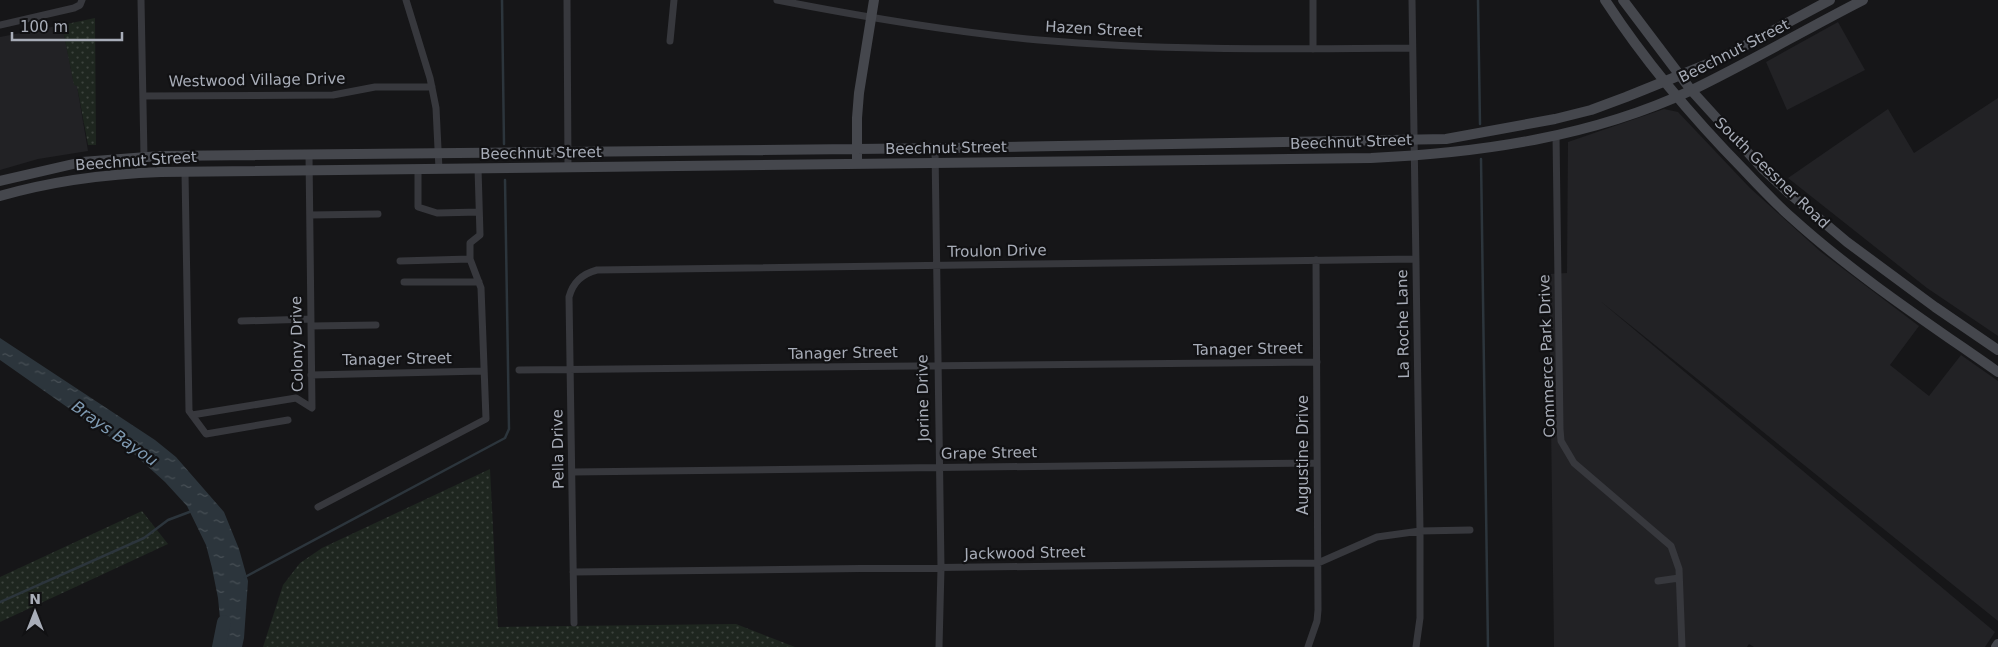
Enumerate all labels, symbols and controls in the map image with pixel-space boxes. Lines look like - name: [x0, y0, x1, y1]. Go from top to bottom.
- scale bar: [12, 10, 122, 42]
- street label: Beechnut Street: [1676, 15, 1792, 87]
- street label: Hazen Street: [1045, 17, 1143, 41]
- text: 100 m: [20, 18, 68, 36]
- street label: Westwood Village Drive: [168, 69, 346, 91]
- street label: South Gessner Road: [1711, 114, 1833, 232]
- street label: Beechnut Street: [1290, 131, 1412, 153]
- street label: Beechnut Street: [885, 138, 1007, 158]
- street label: Beechnut Street: [480, 143, 602, 163]
- street label: Beechnut Street: [75, 148, 197, 174]
- street label: Troulon Drive: [946, 241, 1047, 261]
- street label: La Roche Lane: [1393, 269, 1413, 379]
- street label: Commerce Park Drive: [1535, 274, 1559, 438]
- street label: Colony Drive: [287, 296, 307, 392]
- street label: Tanager Street: [1192, 339, 1303, 359]
- street label: Tanager Street: [787, 343, 898, 363]
- street label: Tanager Street: [341, 349, 452, 369]
- street label: Jorine Drive: [913, 354, 933, 443]
- street label: Augustine Drive: [1294, 395, 1312, 515]
- water label: Brays Bayou: [68, 397, 161, 470]
- street label: Pella Drive: [548, 409, 568, 489]
- street label: Grape Street: [941, 443, 1037, 463]
- street label: Jackwood Street: [963, 543, 1086, 563]
- north arrow: [10, 587, 60, 637]
- text: N: [29, 591, 41, 607]

